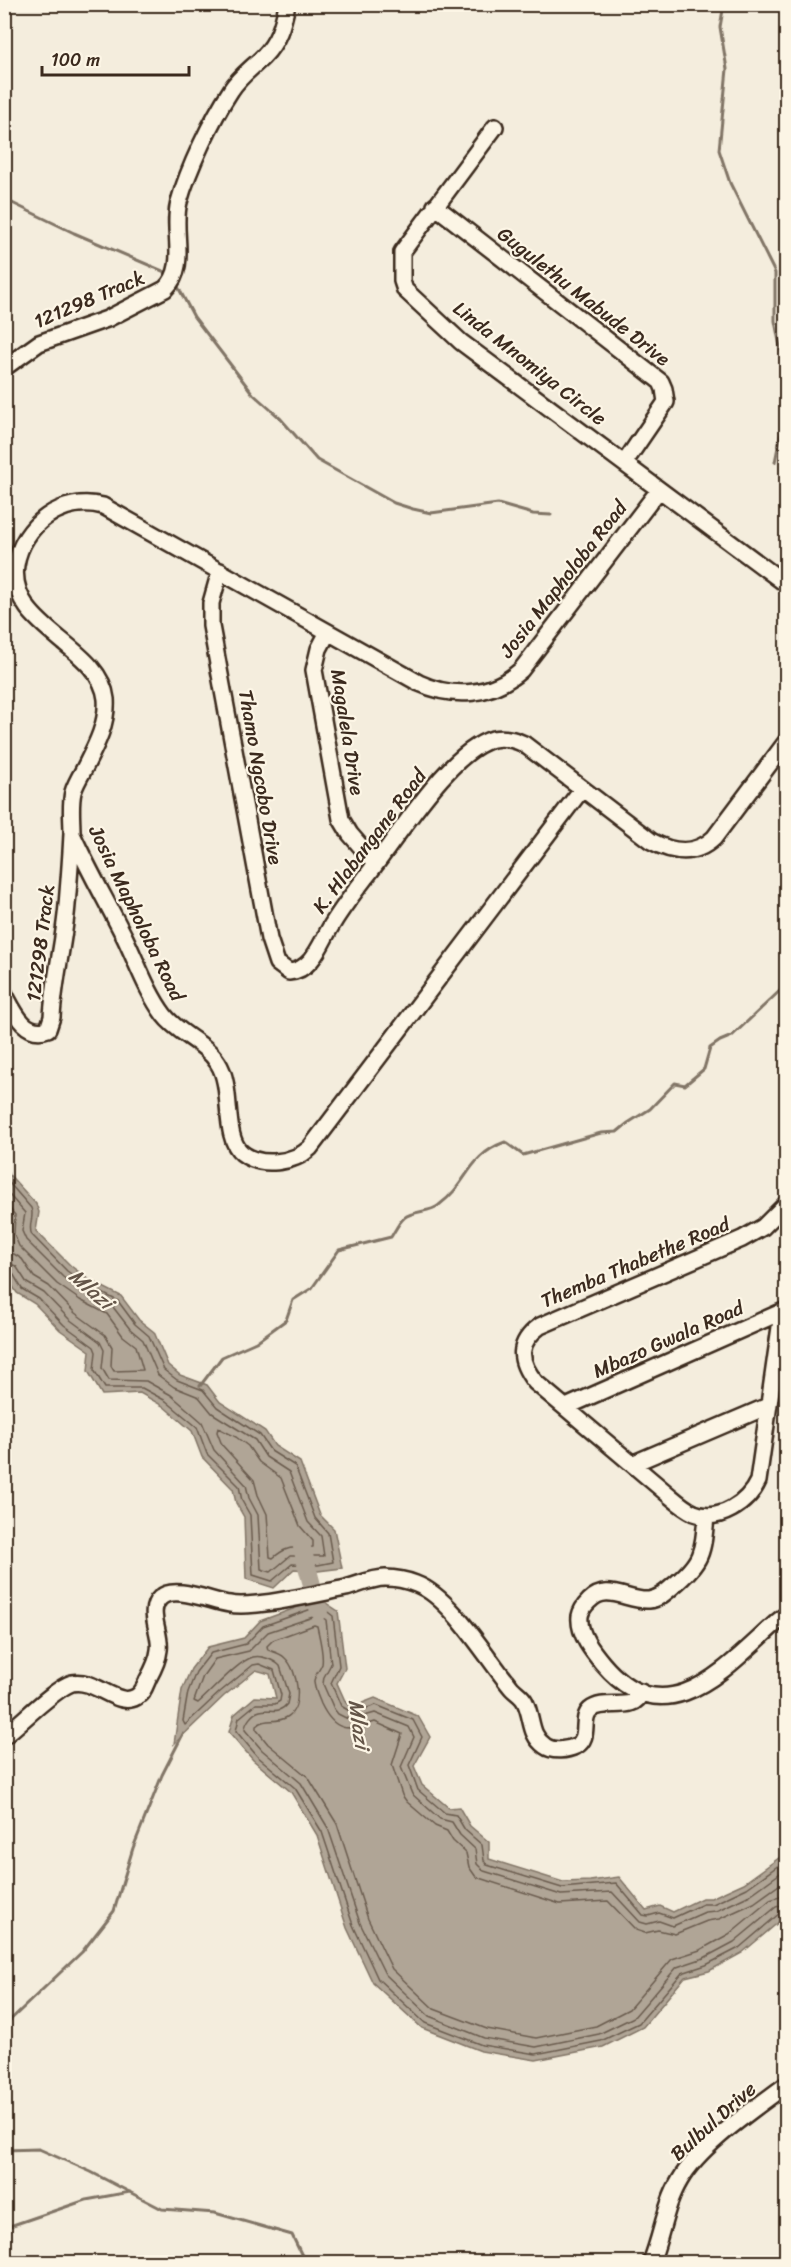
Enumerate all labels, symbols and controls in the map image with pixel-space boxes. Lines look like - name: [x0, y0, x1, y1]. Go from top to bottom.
- scale bar: [42, 39, 189, 77]
- text: 100 m: [51, 44, 100, 76]
- street label: Gugulethu Mabude Drive: [489, 217, 678, 376]
- street label: 121298 Track: [28, 260, 150, 339]
- street label: Linda Mnomiya Circle: [445, 292, 614, 435]
- street label: Josia Mapholoba Road: [490, 492, 637, 667]
- street label: Magalela Drive: [320, 666, 375, 798]
- street label: Thamo Ngcobo Drive: [228, 687, 293, 868]
- street label: K. Hlabangane Road: [303, 760, 437, 921]
- street label: Josia Mapholoba Road: [78, 818, 195, 1009]
- street label: 121298 Track: [16, 882, 65, 1004]
- street label: Themba Thabethe Road: [535, 1206, 737, 1318]
- water label: Mlazi: [60, 1258, 125, 1322]
- street label: Mbazo Gwala Road: [587, 1290, 751, 1388]
- water label: Mlazi: [337, 1697, 382, 1755]
- street label: Bulbul Drive: [662, 2073, 765, 2170]

